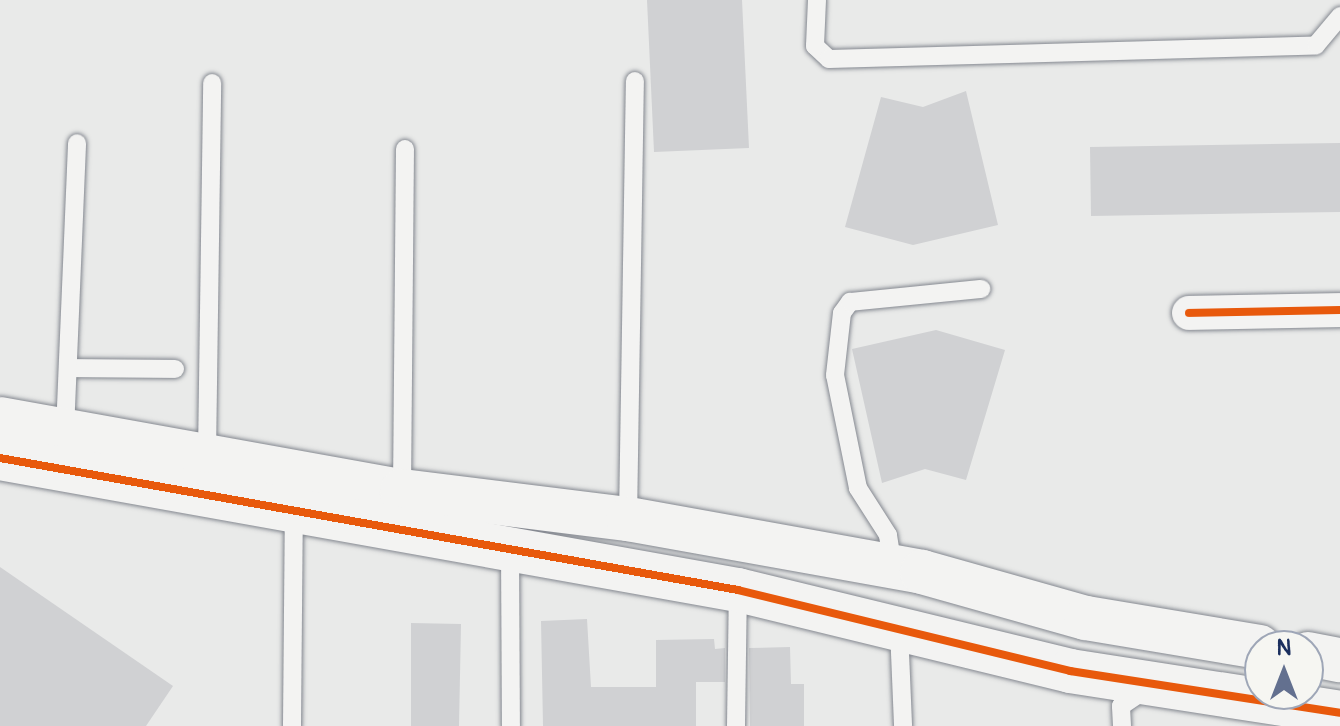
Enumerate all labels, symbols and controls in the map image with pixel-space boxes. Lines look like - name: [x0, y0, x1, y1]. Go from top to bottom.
- north arrow: [1244, 630, 1324, 710]
- text: N: [1277, 634, 1291, 662]

